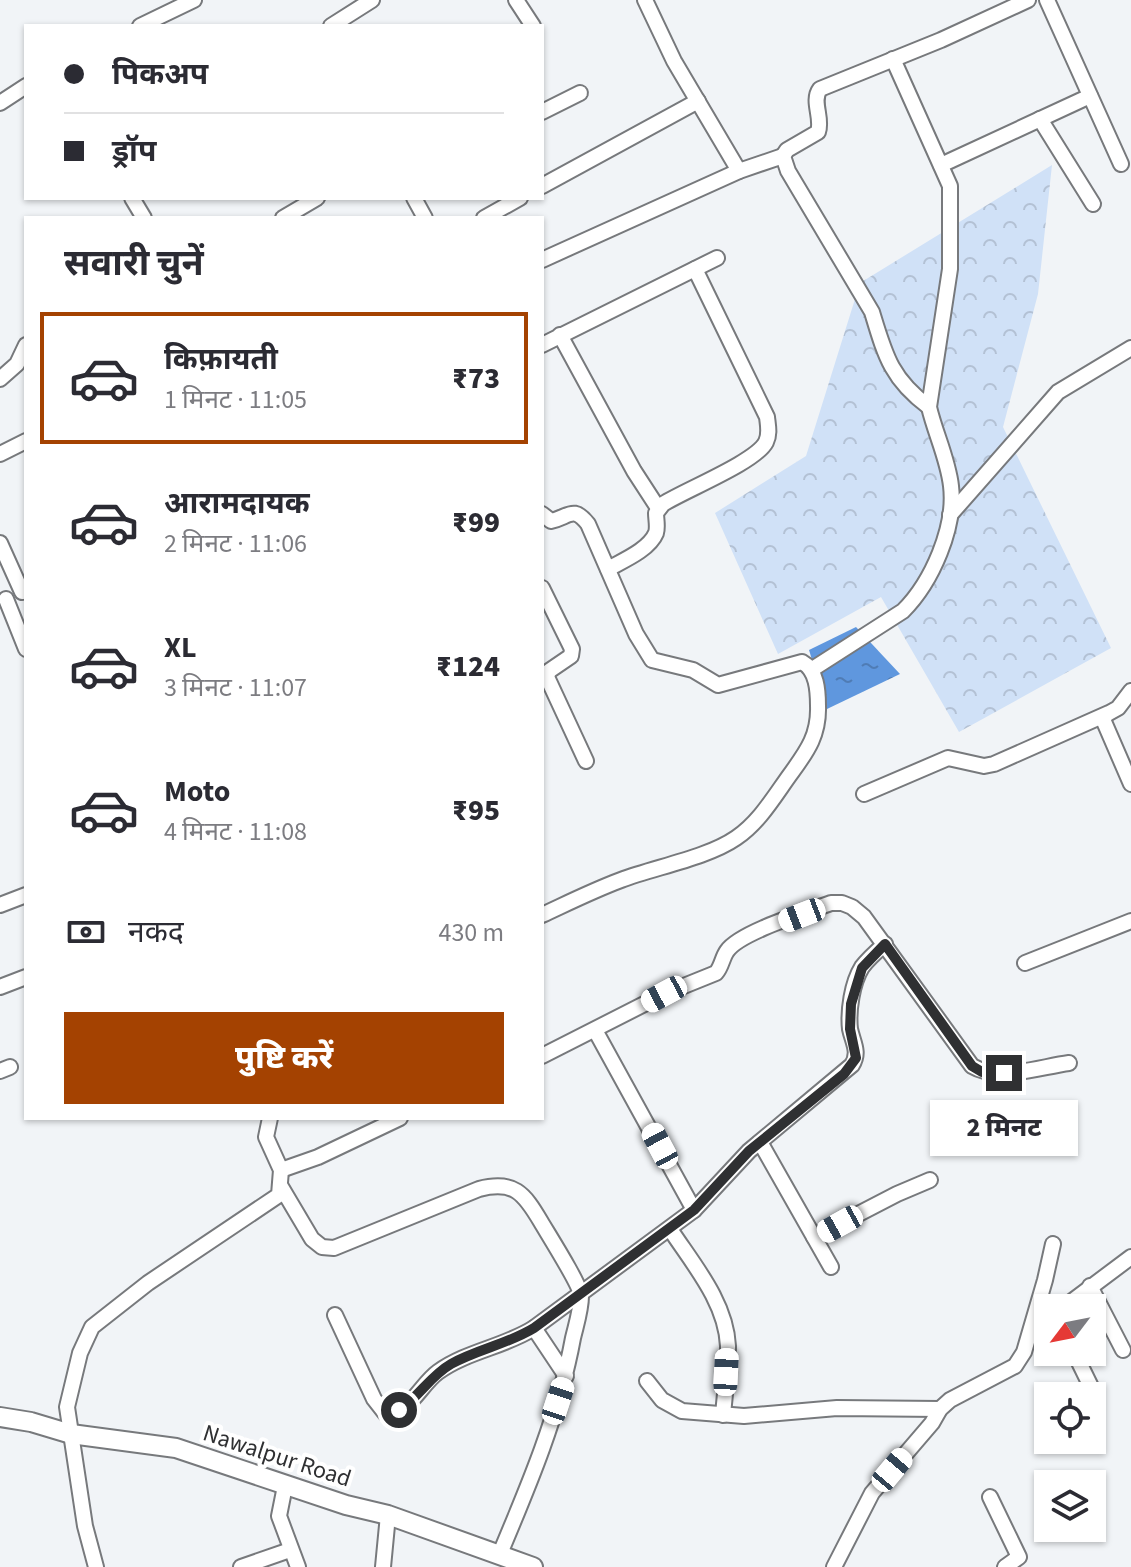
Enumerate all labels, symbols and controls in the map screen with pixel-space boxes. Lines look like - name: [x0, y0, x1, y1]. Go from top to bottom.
- text: पिकअप: [112, 53, 208, 96]
- text: ड्रॉप: [112, 130, 156, 173]
- text: सवारी चुनें: [64, 238, 204, 289]
- text: किफ़ायती: [164, 338, 278, 381]
- icon: car: [68, 342, 140, 414]
- text: ₹73: [452, 357, 500, 400]
- text: 1 मिनट · 11:05: [164, 381, 307, 418]
- text: आरामदायक: [164, 482, 310, 525]
- icon: car: [68, 486, 140, 558]
- text: ₹99: [452, 501, 500, 544]
- text: 2 मिनट · 11:06: [164, 525, 307, 562]
- text: XL: [164, 626, 197, 669]
- icon: car: [68, 630, 140, 702]
- text: ₹124: [436, 645, 500, 688]
- text: 3 मिनट · 11:07: [164, 669, 307, 706]
- text: Moto: [164, 770, 230, 813]
- icon: car: [68, 774, 140, 846]
- text: ₹95: [452, 789, 500, 832]
- text: 4 मिनट · 11:08: [164, 813, 307, 850]
- car: [775, 895, 829, 935]
- icon: cash: [64, 910, 108, 954]
- text: नकद: [128, 911, 184, 954]
- text: 430 m: [438, 914, 504, 951]
- car: [637, 972, 691, 1016]
- button: पुष्टि करें: [64, 1012, 504, 1104]
- route end: [986, 1055, 1022, 1091]
- callout: 2 मिनट: [930, 1101, 1078, 1157]
- text: 2 मिनट: [966, 1109, 1042, 1146]
- car: [638, 1119, 682, 1173]
- car: [813, 1202, 867, 1246]
- north arrow: [1034, 1294, 1106, 1366]
- map controls: [1034, 1294, 1106, 1542]
- car: [713, 1347, 739, 1397]
- car: [539, 1374, 577, 1428]
- button: locate: [1034, 1382, 1106, 1454]
- route start: [381, 1392, 417, 1428]
- street label: Nawalpur Road: [198, 1416, 356, 1496]
- car: [867, 1444, 917, 1496]
- button: layers: [1034, 1470, 1106, 1542]

